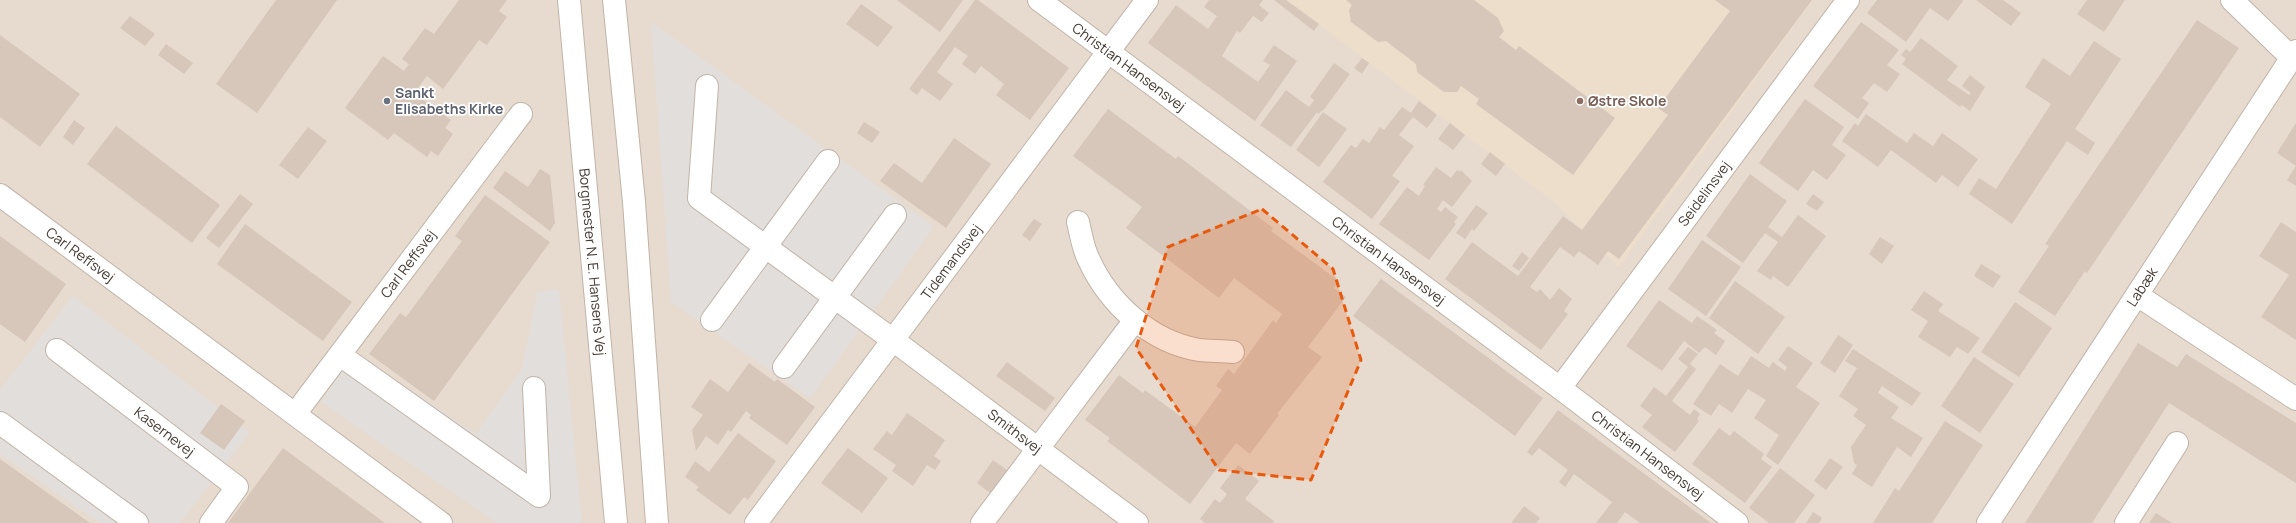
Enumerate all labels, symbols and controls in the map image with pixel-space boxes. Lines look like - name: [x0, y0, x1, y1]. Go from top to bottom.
- street label: Christian Hansensvej: [1069, 18, 1190, 115]
- place label: Sankt Elisabeths Kirke: [395, 83, 503, 118]
- place label: Østre Skole: [1588, 91, 1666, 110]
- marker: Sankt Elisabeths Kirke: [382, 96, 392, 106]
- marker: Østre Skole: [1575, 96, 1585, 106]
- street label: Seidelinsvej: [1673, 157, 1734, 230]
- street label: Borgmester N. E. Hansens Vej: [575, 167, 611, 356]
- street label: Christian Hansensvej: [1328, 212, 1450, 309]
- street label: Tidemandsvej: [916, 220, 985, 303]
- street label: Carl Reffsvej: [42, 223, 119, 286]
- street label: Carl Reffsvej: [376, 226, 440, 302]
- street label: Labæk: [2122, 262, 2162, 310]
- street label: Kasernevej: [131, 402, 199, 461]
- street label: Smithsvej: [984, 404, 1046, 458]
- street label: Christian Hansensvej: [1588, 405, 1708, 504]

